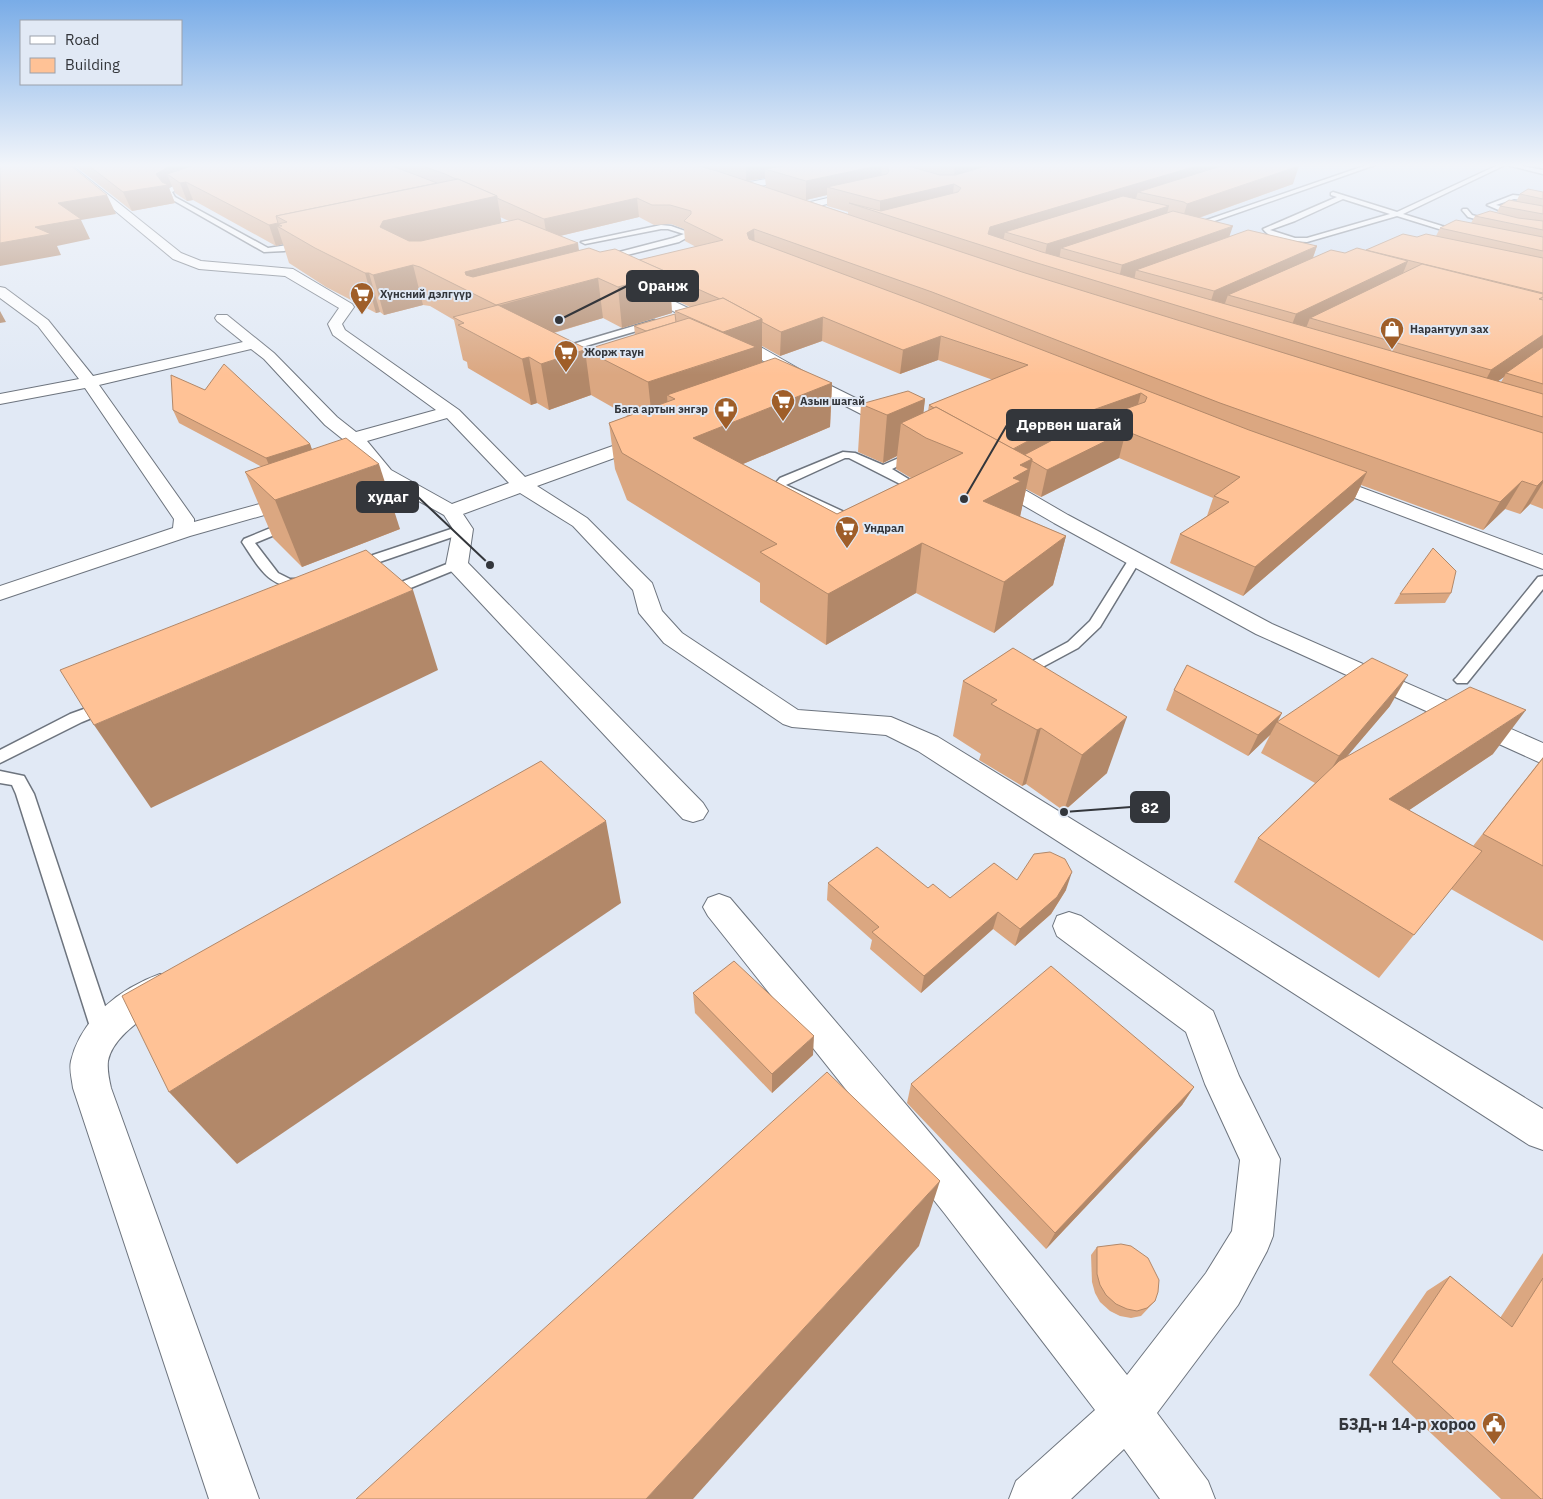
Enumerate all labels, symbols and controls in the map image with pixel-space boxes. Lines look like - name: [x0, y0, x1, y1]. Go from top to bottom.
- legend: [20, 20, 182, 85]
- text: Road: [65, 30, 100, 49]
- text: Building: [65, 55, 120, 74]
- callout: Оранж: [627, 271, 698, 301]
- text: Оранж: [638, 276, 688, 295]
- supermarket icon: Хүнсний дэлгүүр: [349, 281, 375, 315]
- place label: Хүнсний дэлгүүр: [380, 287, 472, 301]
- shop icon: Нарантуул зах: [1379, 316, 1405, 350]
- place label: Нарантуул зах: [1410, 322, 1489, 336]
- supermarket icon: Жорж таун: [553, 339, 579, 373]
- place label: Жорж таун: [584, 345, 644, 359]
- supermarket icon: Азын шагай: [770, 388, 796, 422]
- place label: Азын шагай: [800, 394, 865, 408]
- pharmacy icon: Бага артын энгэр: [713, 396, 739, 430]
- place label: Бага артын энгэр: [614, 402, 708, 416]
- callout: Дөрвөн шагай: [1007, 410, 1132, 440]
- text: Дөрвөн шагай: [1017, 415, 1121, 434]
- callout: худаг: [357, 482, 418, 512]
- text: худаг: [367, 487, 409, 506]
- supermarket icon: Ундрал: [834, 515, 860, 549]
- place label: Ундрал: [864, 521, 904, 535]
- callout: 82: [1131, 792, 1169, 822]
- text: 82: [1141, 798, 1159, 817]
- public building icon: БЗД-н 14-р хороо: [1481, 1411, 1507, 1445]
- place label: БЗД-н 14-р хороо: [1339, 1414, 1476, 1434]

